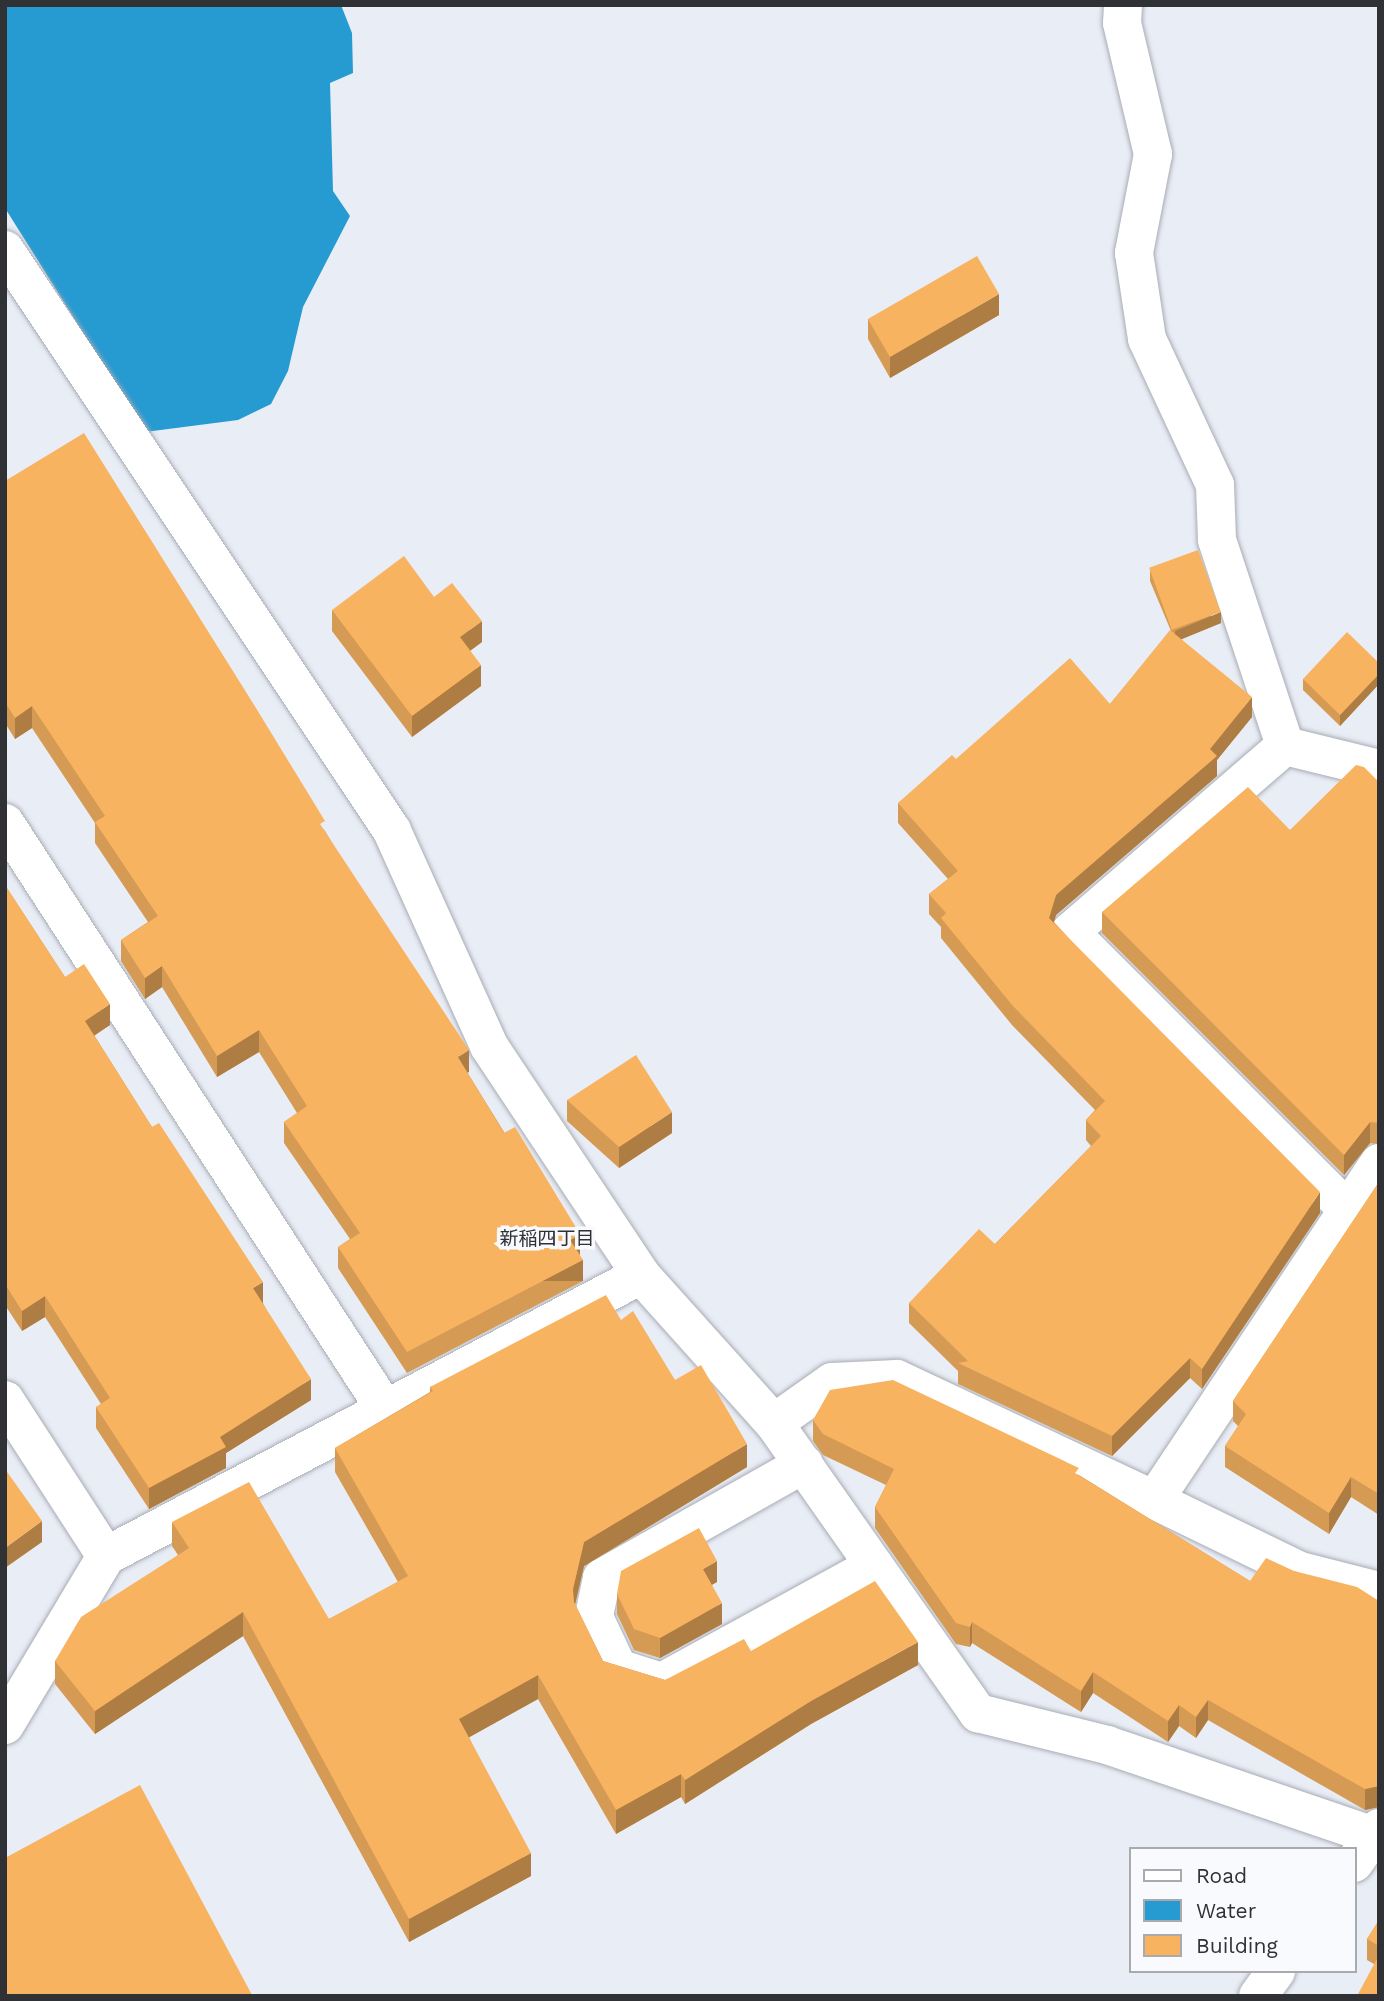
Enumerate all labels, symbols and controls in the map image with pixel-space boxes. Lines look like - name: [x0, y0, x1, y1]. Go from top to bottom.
- district label: 新稲四丁目: [500, 1228, 594, 1250]
- legend: [1128, 1847, 1356, 1973]
- text: Road: [1196, 1863, 1247, 1888]
- text: Water: [1196, 1898, 1256, 1923]
- text: Building: [1196, 1933, 1278, 1958]

